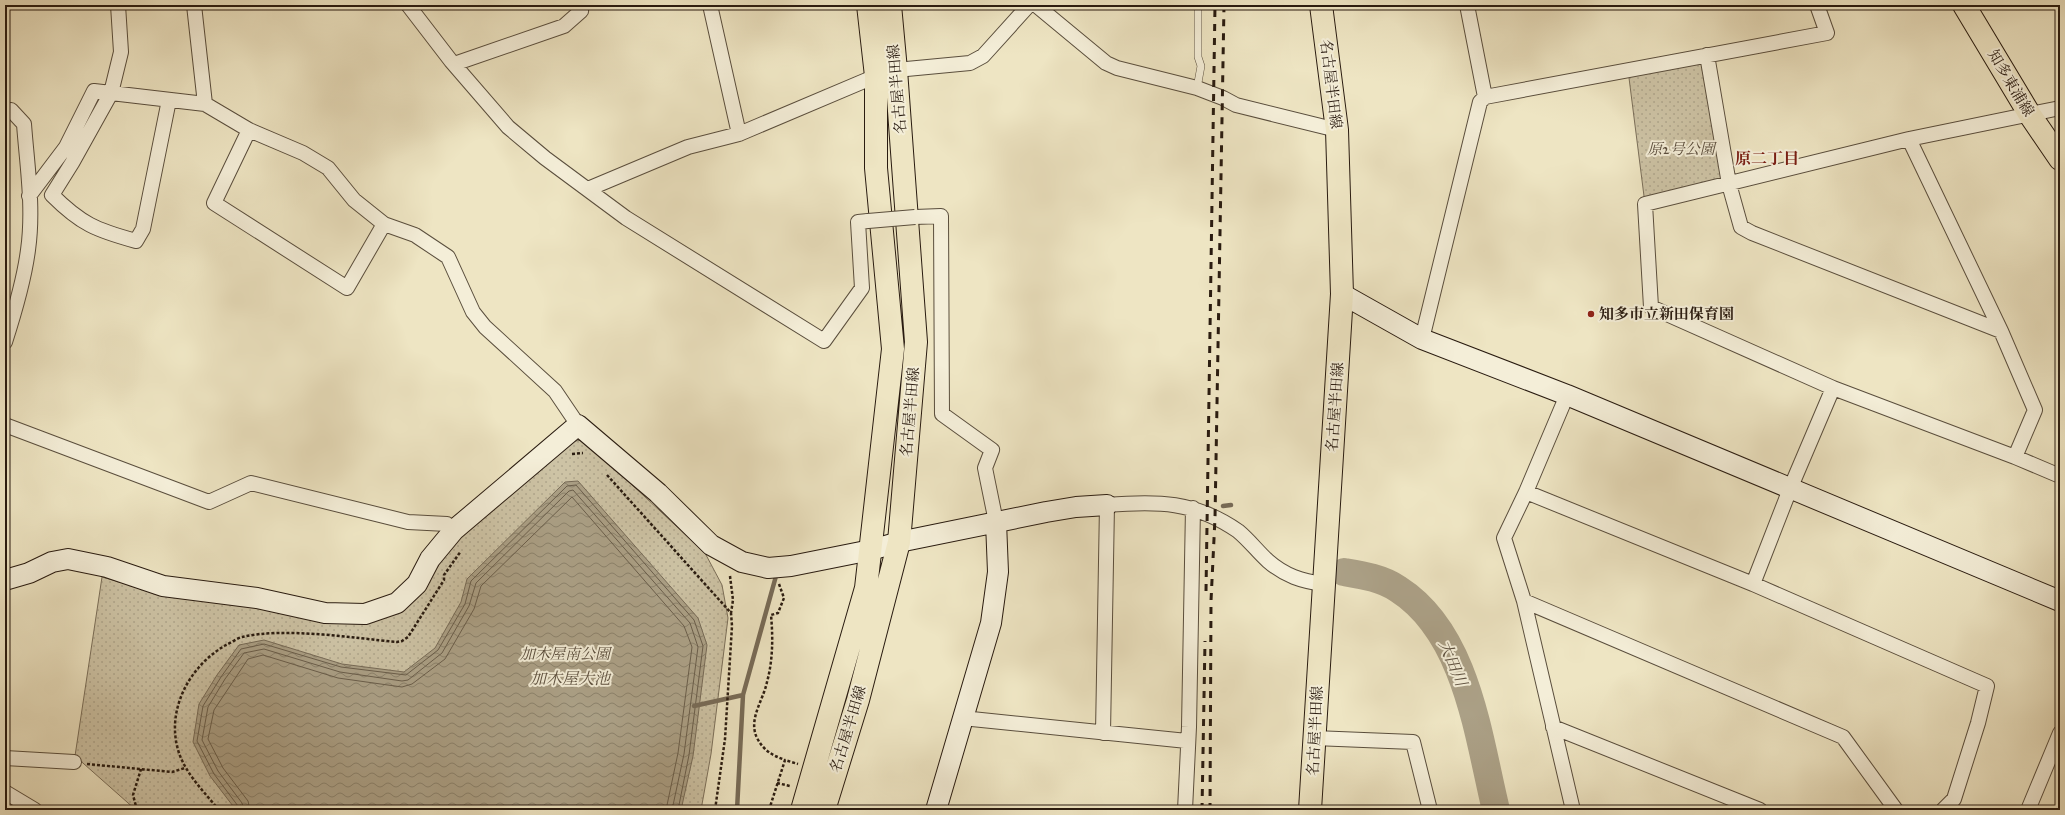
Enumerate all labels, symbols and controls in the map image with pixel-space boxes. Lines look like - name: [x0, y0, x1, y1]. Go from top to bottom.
- street label: 名古屋半田線: [1317, 38, 1345, 130]
- street label: 名古屋半田線: [884, 43, 910, 135]
- street label: 知多東浦線: [1984, 46, 2038, 120]
- park label: 原2号公園: [1647, 140, 1718, 158]
- district label: 原二丁目: [1735, 149, 1799, 168]
- place label: 知多市立新田保育園: [1599, 305, 1734, 323]
- marker: 知多市立新田保育園: [1586, 309, 1596, 319]
- street label: 名古屋半田線: [1323, 361, 1347, 453]
- street label: 名古屋半田線: [897, 366, 923, 458]
- water label: 大田川: [1435, 637, 1472, 691]
- park label: 加木屋南公園: [520, 645, 613, 663]
- water label: 加木屋大池: [530, 669, 612, 688]
- street label: 名古屋半田線: [826, 683, 870, 775]
- street label: 名古屋半田線: [1304, 686, 1326, 776]

